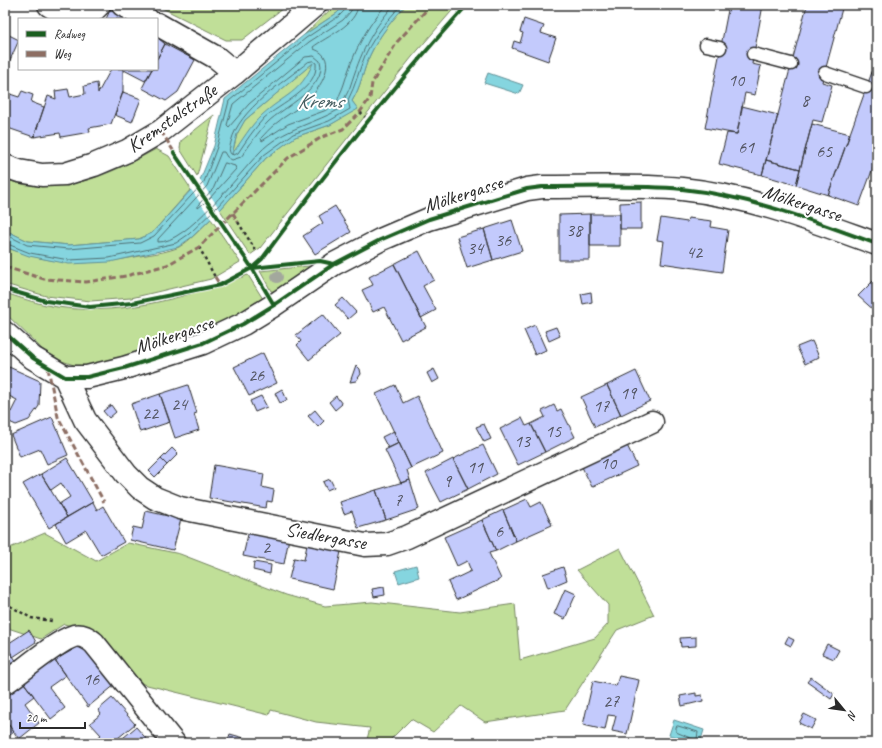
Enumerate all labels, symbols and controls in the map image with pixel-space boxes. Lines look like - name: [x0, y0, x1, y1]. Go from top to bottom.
- legend: [18, 18, 158, 70]
- text: Radweg: [54, 26, 85, 42]
- text: Weg: [54, 46, 72, 62]
- house number: 10: [728, 69, 746, 91]
- street label: Kremstalstraße: [122, 77, 223, 158]
- water label: Krems: [298, 88, 346, 114]
- house number: 8: [801, 89, 811, 111]
- house number: 61: [738, 136, 755, 158]
- house number: 65: [816, 140, 833, 162]
- street label: Mölkergasse: [421, 169, 507, 218]
- street label: Mölkergasse: [760, 179, 846, 228]
- house number: 38: [566, 219, 584, 241]
- house number: 36: [495, 229, 512, 251]
- house number: 34: [467, 237, 485, 259]
- house number: 42: [686, 241, 704, 263]
- street label: Mölkergasse: [132, 309, 218, 360]
- house number: 26: [248, 364, 265, 386]
- house number: 19: [620, 382, 638, 404]
- house number: 24: [171, 393, 189, 415]
- house number: 17: [593, 395, 610, 417]
- house number: 22: [142, 402, 160, 424]
- house number: 15: [545, 420, 562, 442]
- house number: 13: [514, 430, 532, 452]
- house number: 10: [600, 452, 618, 474]
- house number: 11: [467, 456, 484, 478]
- house number: 9: [443, 470, 453, 492]
- house number: 7: [394, 489, 403, 511]
- street label: Siedlergasse: [284, 517, 370, 556]
- house number: 6: [495, 520, 504, 542]
- house number: 2: [262, 536, 272, 558]
- house number: 16: [83, 668, 100, 690]
- house number: 27: [603, 690, 620, 712]
- north arrow: [824, 690, 864, 730]
- scale bar: [20, 704, 85, 730]
- text: N: [844, 708, 861, 723]
- text: 20 m: [26, 710, 48, 726]

